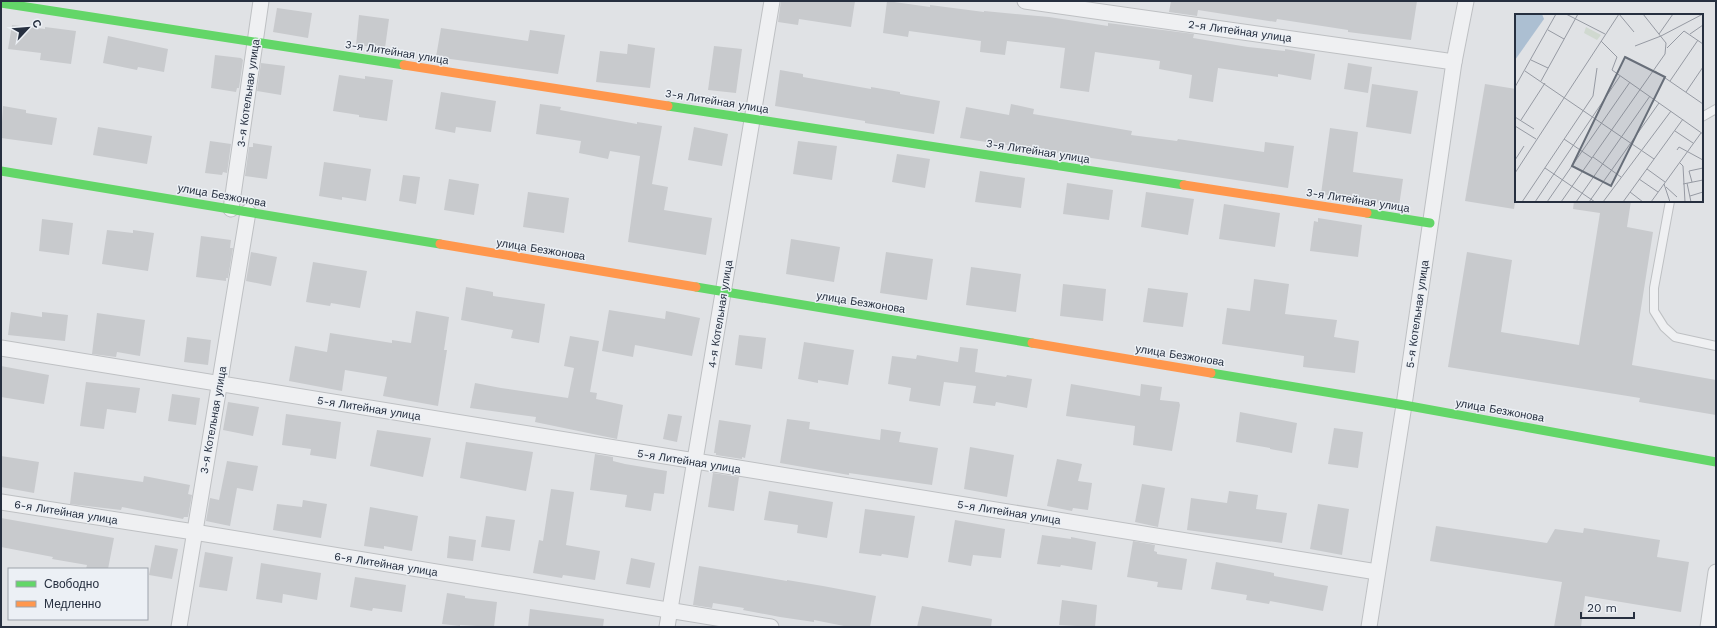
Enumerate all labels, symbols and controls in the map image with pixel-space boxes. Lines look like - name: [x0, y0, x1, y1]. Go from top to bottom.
- north arrow: [8, 8, 48, 48]
- inset map: [1515, 14, 1703, 202]
- text: С: [29, 17, 44, 30]
- street label: 2-я Литейная улица: [1187, 18, 1293, 45]
- street label: 3-я Котельная улица: [234, 37, 263, 148]
- street label: 3-я Литейная улица: [344, 38, 450, 67]
- street label: 3-я Литейная улица: [664, 87, 770, 116]
- street label: 3-я Литейная улица: [985, 137, 1091, 166]
- street label: улица Безжонова: [177, 181, 268, 210]
- street label: 3-я Литейная улица: [1305, 186, 1411, 215]
- street label: улица Безжонова: [496, 236, 587, 263]
- street label: 4-я Котельная улица: [706, 258, 736, 369]
- street label: 5-я Котельная улица: [1403, 258, 1432, 369]
- street label: улица Безжонова: [816, 289, 907, 316]
- street label: улица Безжонова: [1135, 342, 1226, 369]
- street label: 3-я Котельная улица: [198, 364, 230, 475]
- street label: 5-я Литейная улица: [316, 394, 422, 423]
- street label: улица Безжонова: [1455, 396, 1546, 425]
- street label: 5-я Литейная улица: [636, 447, 742, 476]
- street label: 6-я Литейная улица: [13, 498, 120, 527]
- street label: 5-я Литейная улица: [956, 498, 1062, 527]
- street label: 6-я Литейная улица: [333, 550, 440, 579]
- legend: [8, 568, 148, 620]
- text: Свободно: [44, 577, 99, 591]
- scale bar: [1581, 594, 1634, 620]
- text: Медленно: [44, 597, 101, 611]
- text: 20 m: [1587, 601, 1617, 615]

